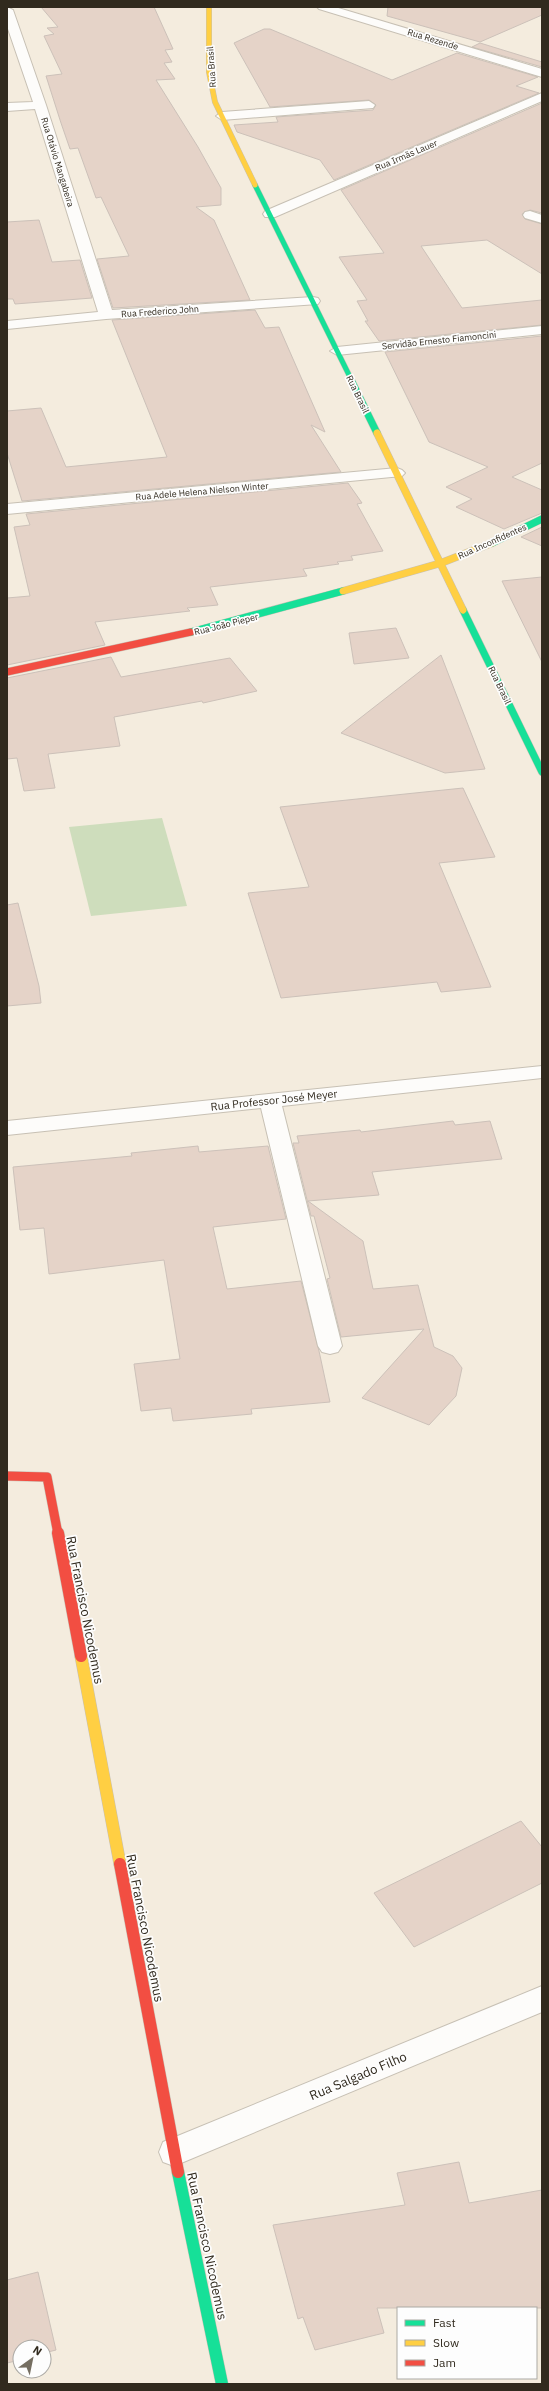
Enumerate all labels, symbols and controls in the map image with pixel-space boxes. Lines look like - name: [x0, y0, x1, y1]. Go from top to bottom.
- street label: Rua Rezende: [406, 26, 460, 52]
- street label: Rua Brasil: [204, 46, 218, 88]
- street label: Rua Otávio Mangabeira: [39, 116, 77, 208]
- street label: Rua Irmãs Lauer: [373, 137, 439, 173]
- street label: Rua Frederico John: [121, 303, 199, 319]
- street label: Servidão Ernesto Fiamoncini: [381, 329, 497, 351]
- street label: Rua Brasil: [344, 373, 372, 415]
- street label: Rua Adele Helena Nielson Winter: [135, 480, 270, 502]
- street label: Rua Inconfidentes: [456, 521, 528, 561]
- street label: Rua João Pieper: [193, 611, 260, 637]
- street label: Rua Brasil: [486, 664, 514, 706]
- street label: Rua Professor José Meyer: [210, 1086, 338, 1114]
- street label: Rua Francisco Nicodemus: [62, 1534, 108, 1686]
- street label: Rua Francisco Nicodemus: [122, 1852, 168, 2004]
- street label: Rua Salgado Filho: [307, 2048, 409, 2104]
- street label: Rua Francisco Nicodemus: [183, 2171, 231, 2321]
- legend: [397, 2307, 537, 2379]
- text: Fast: [433, 2315, 456, 2330]
- text: Slow: [433, 2335, 459, 2350]
- north arrow: [12, 2339, 52, 2379]
- text: N: [30, 2343, 45, 2359]
- text: Jam: [433, 2355, 456, 2370]

